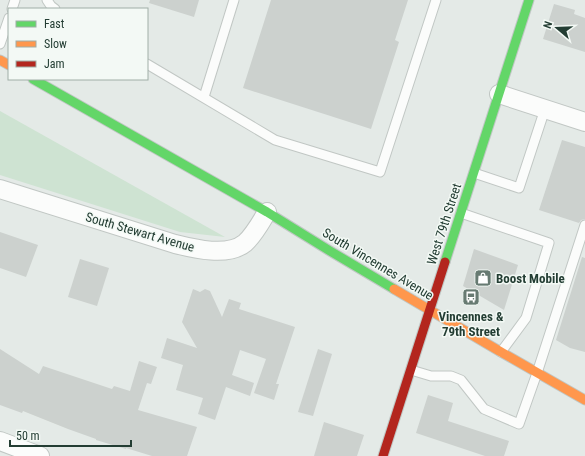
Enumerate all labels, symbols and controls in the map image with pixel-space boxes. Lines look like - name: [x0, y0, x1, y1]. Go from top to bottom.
- legend: [8, 8, 148, 80]
- north arrow: [537, 8, 577, 48]
- text: Fast: [44, 17, 65, 31]
- text: N: [541, 19, 555, 30]
- text: Slow: [44, 37, 67, 51]
- text: Jam: [44, 57, 65, 71]
- street label: West 79th Street: [424, 181, 464, 267]
- street label: South Stewart Avenue: [84, 209, 196, 255]
- street label: South Vincennes Avenue: [320, 225, 436, 303]
- shop icon: Boost Mobile: [473, 268, 493, 288]
- place label: Boost Mobile: [496, 271, 565, 286]
- bus stop icon: Vincennes & 79th Street: [461, 287, 481, 307]
- place label: Vincennes & 79th Street: [439, 309, 504, 339]
- scale bar: [10, 422, 131, 448]
- text: 50 m: [16, 429, 40, 443]

